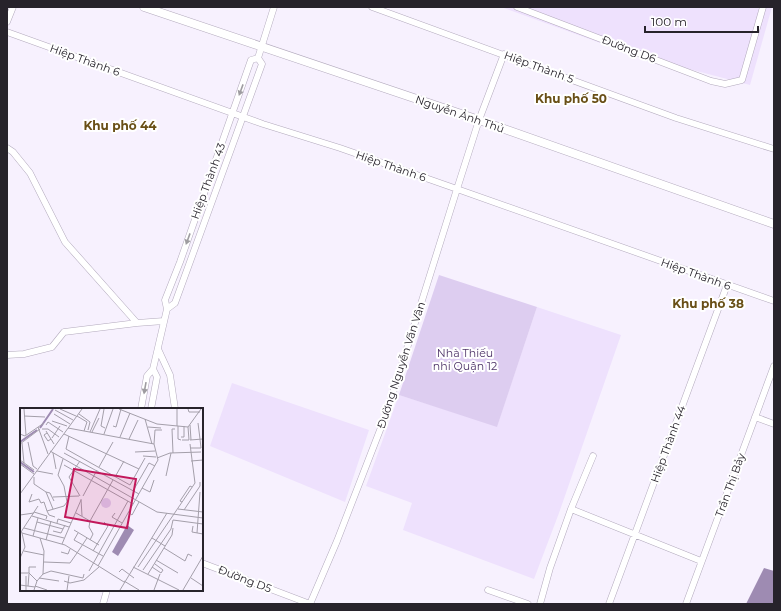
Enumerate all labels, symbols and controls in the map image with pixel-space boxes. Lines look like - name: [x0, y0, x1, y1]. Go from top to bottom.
- scale bar: [645, 8, 758, 34]
- text: 100 m: [651, 14, 687, 29]
- street label: Đường D6: [600, 32, 658, 66]
- street label: Hiệp Thành 6: [48, 41, 122, 79]
- street label: Hiệp Thành 5: [502, 48, 576, 86]
- one-way arrow: [237, 85, 243, 97]
- district label: Khu phố 50: [535, 91, 607, 106]
- street label: Nguyễn Ảnh Thủ: [414, 92, 506, 136]
- district label: Khu phố 44: [83, 118, 157, 133]
- street label: Hiệp Thành 43: [188, 141, 228, 221]
- street label: Hiệp Thành 6: [354, 147, 428, 185]
- one-way arrow: [184, 234, 190, 246]
- street label: Hiệp Thành 6: [659, 255, 733, 293]
- district label: Khu phố 38: [672, 296, 744, 311]
- street label: Đường Nguyễn Văn Vân: [374, 300, 428, 430]
- park label: Nhà Thiếu nhi Quận 12: [433, 346, 497, 373]
- one-way arrow: [141, 382, 147, 394]
- street label: Hiệp Thành 44: [647, 403, 689, 485]
- inset map: [20, 408, 203, 591]
- street label: Trần Thị Bảy: [712, 451, 748, 519]
- street label: Đường D5: [216, 562, 274, 596]

